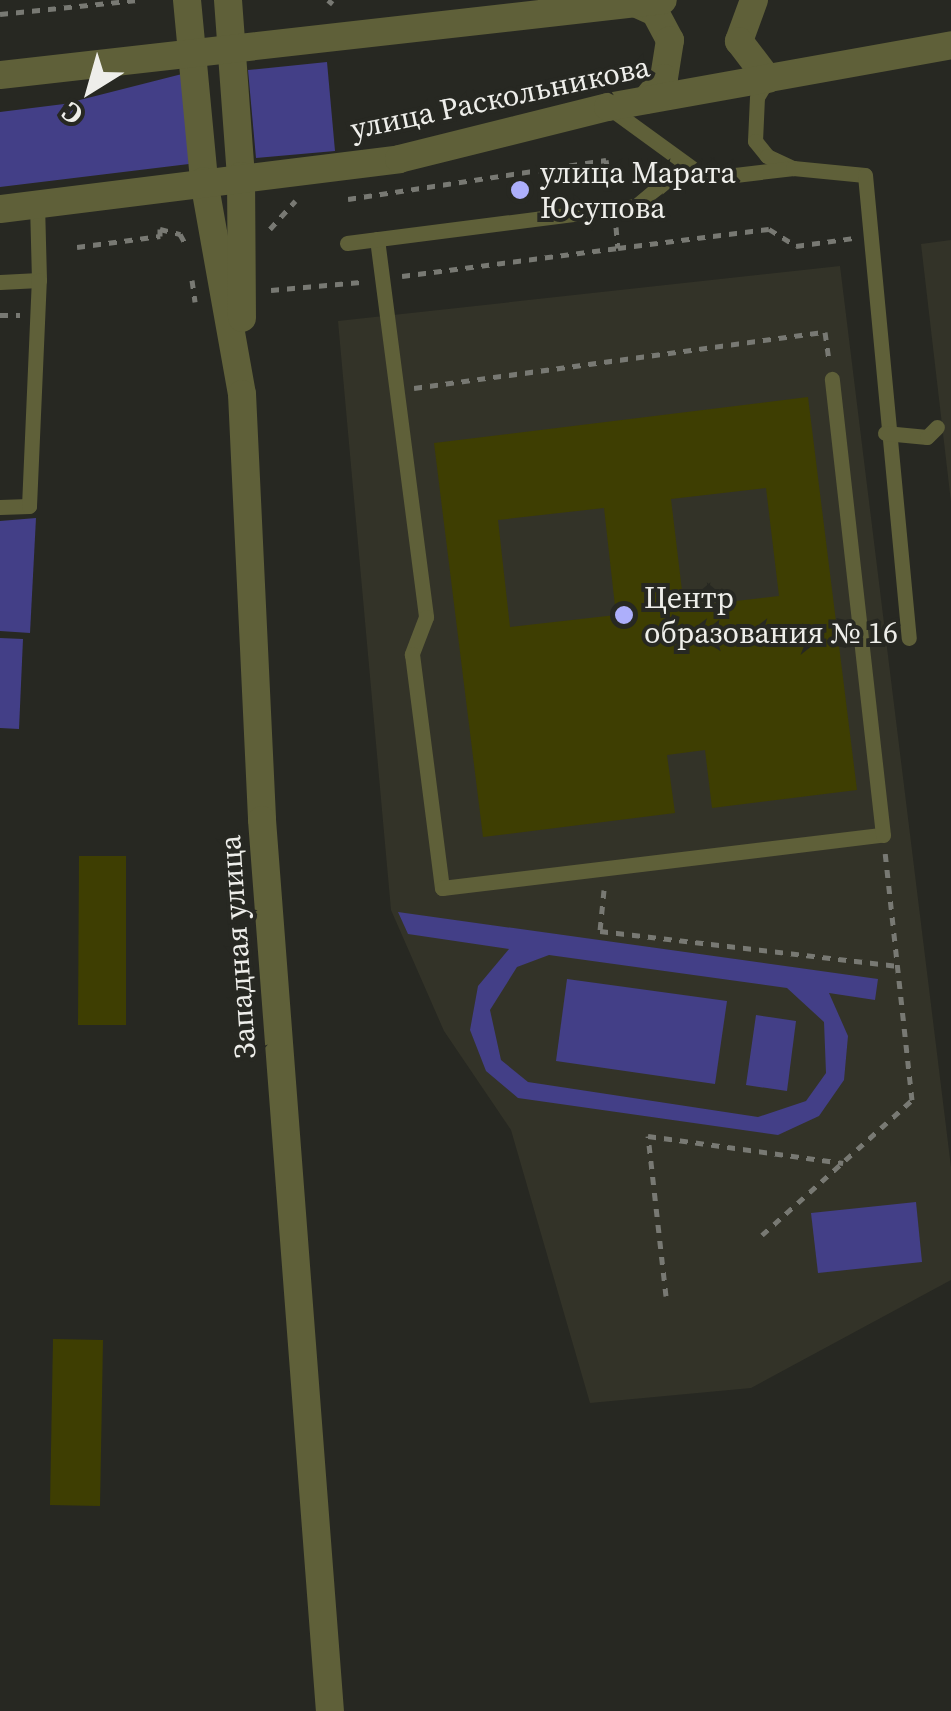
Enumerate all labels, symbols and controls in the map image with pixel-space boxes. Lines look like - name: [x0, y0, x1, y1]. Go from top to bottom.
- north arrow: [40, 40, 140, 140]
- street label: улица Раскольникова: [347, 49, 653, 147]
- text: С: [54, 94, 90, 134]
- place label: улица Марата Юсупова: [540, 155, 736, 226]
- marker: улица Марата Юсупова: [509, 179, 531, 201]
- place label: Центр образования № 16: [644, 580, 898, 650]
- marker: Центр образования № 16: [613, 604, 635, 626]
- street label: Западная улица: [212, 834, 264, 1060]

